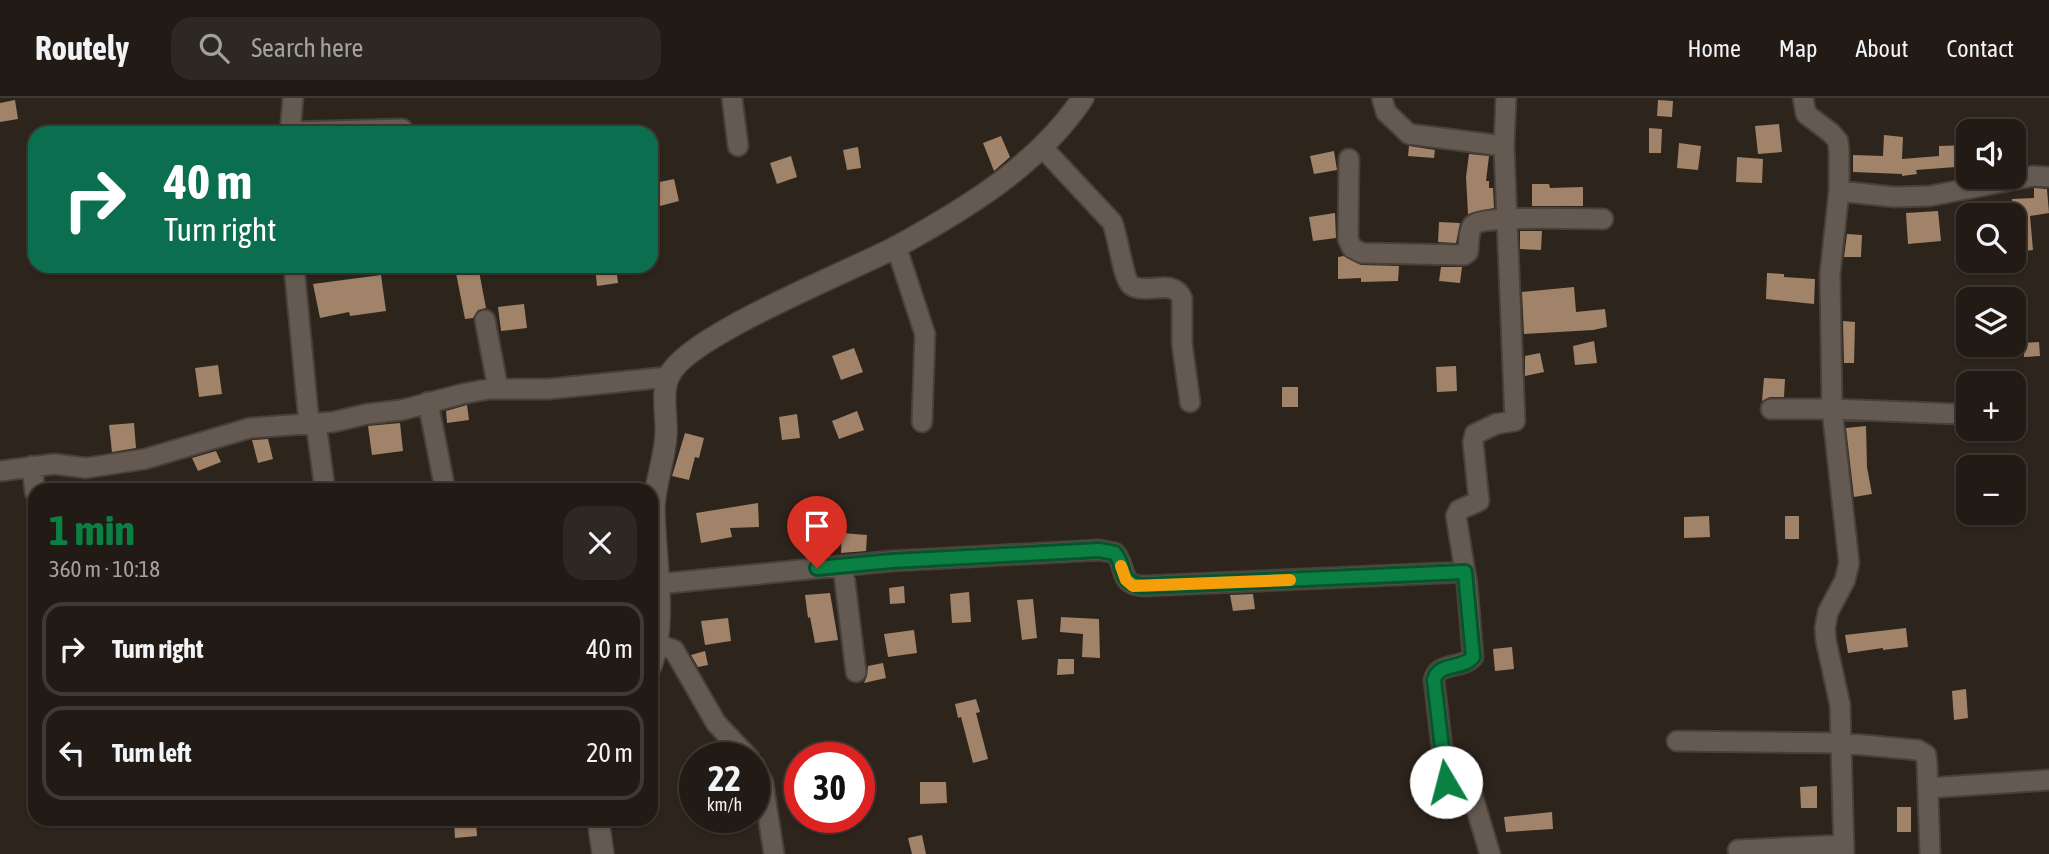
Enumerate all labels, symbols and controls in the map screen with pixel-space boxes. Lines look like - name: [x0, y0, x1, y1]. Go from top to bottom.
- search box: [171, 17, 661, 80]
- text: Routely: [35, 29, 129, 67]
- icon: search: [195, 29, 233, 67]
- text: Search here: [251, 33, 363, 63]
- text: Home: [1687, 35, 1741, 62]
- text: Map: [1779, 35, 1817, 62]
- text: About: [1855, 35, 1908, 62]
- text: Contact: [1946, 35, 2014, 62]
- map controls: [1956, 119, 2026, 525]
- button: sound: [1956, 119, 2026, 189]
- text: 40 m: [164, 153, 252, 209]
- icon: right: [49, 154, 140, 245]
- button: search: [1956, 203, 2026, 273]
- text: Turn right: [164, 211, 277, 248]
- button: layers: [1956, 287, 2026, 357]
- button: +: [1956, 371, 2026, 441]
- button: −: [1956, 455, 2026, 525]
- pin: [787, 496, 847, 568]
- text: 1 min: [49, 506, 135, 554]
- button: close: [563, 506, 637, 580]
- icon: arrive: [798, 507, 836, 545]
- text: 360 m · 10:18: [49, 556, 160, 582]
- icon: right: [53, 630, 91, 668]
- text: Turn right: [112, 634, 203, 664]
- text: 40 m: [586, 634, 633, 664]
- icon: left: [53, 734, 91, 772]
- text: Turn left: [112, 738, 192, 768]
- text: 20 m: [586, 738, 633, 768]
- speed limit sign: 30: [784, 742, 875, 833]
- position arrow: [1409, 745, 1483, 819]
- text: 22: [708, 758, 741, 798]
- text: km/h: [707, 794, 742, 815]

